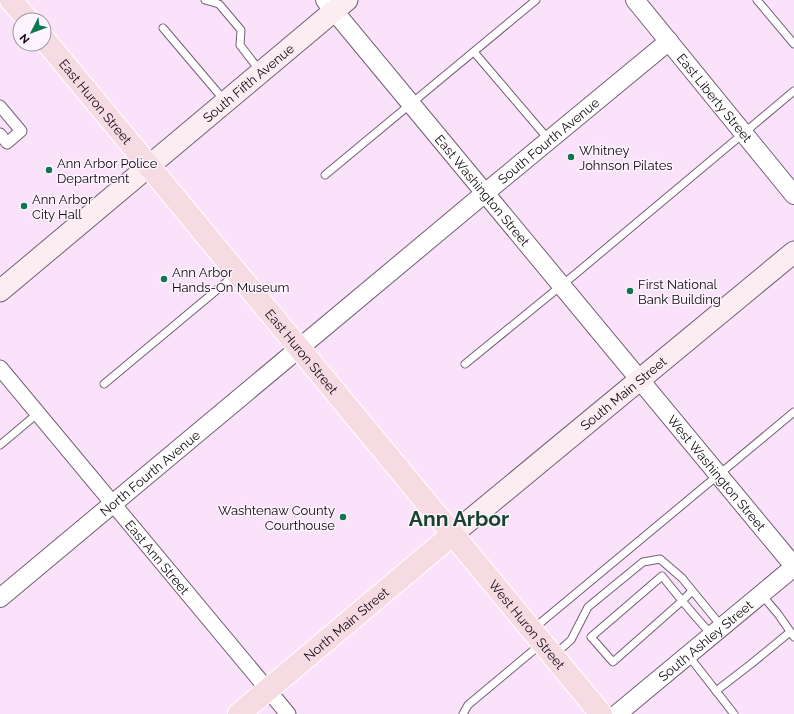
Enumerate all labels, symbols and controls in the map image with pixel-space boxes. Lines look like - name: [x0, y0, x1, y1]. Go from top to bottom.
- north arrow: [12, 12, 52, 52]
- text: N: [17, 31, 33, 46]
- street label: South Fifth Avenue: [200, 41, 297, 126]
- street label: East Liberty Street: [674, 51, 755, 146]
- street label: East Huron Street: [56, 56, 135, 148]
- street label: South Fourth Avenue: [495, 95, 602, 187]
- street label: East Washington Street: [432, 132, 533, 250]
- place label: Whitney Johnson Pilates: [579, 143, 673, 173]
- marker: Whitney Johnson Pilates: [566, 152, 576, 162]
- place label: Ann Arbor Police Department: [57, 156, 158, 186]
- marker: Ann Arbor Police Department: [44, 165, 54, 175]
- place label: Ann Arbor City Hall: [32, 192, 93, 222]
- marker: Ann Arbor City Hall: [19, 201, 29, 211]
- place label: Ann Arbor Hands-On Museum: [172, 265, 289, 295]
- marker: Ann Arbor Hands-On Museum: [159, 274, 169, 284]
- place label: First National Bank Building: [638, 277, 721, 307]
- marker: First National Bank Building: [625, 286, 635, 296]
- street label: East Huron Street: [262, 306, 341, 398]
- street label: South Main Street: [578, 353, 670, 433]
- street label: West Washington Street: [664, 412, 769, 534]
- street label: North Fourth Avenue: [97, 427, 203, 519]
- place label: Washtenaw County Courthouse: [218, 503, 335, 533]
- district label: Ann Arbor: [409, 506, 509, 531]
- marker: Washtenaw County Courthouse: [338, 512, 348, 522]
- street label: East Ann Street: [122, 517, 193, 598]
- street label: West Huron Street: [486, 577, 568, 673]
- street label: North Main Street: [301, 584, 392, 664]
- street label: South Ashley Street: [656, 597, 756, 684]

